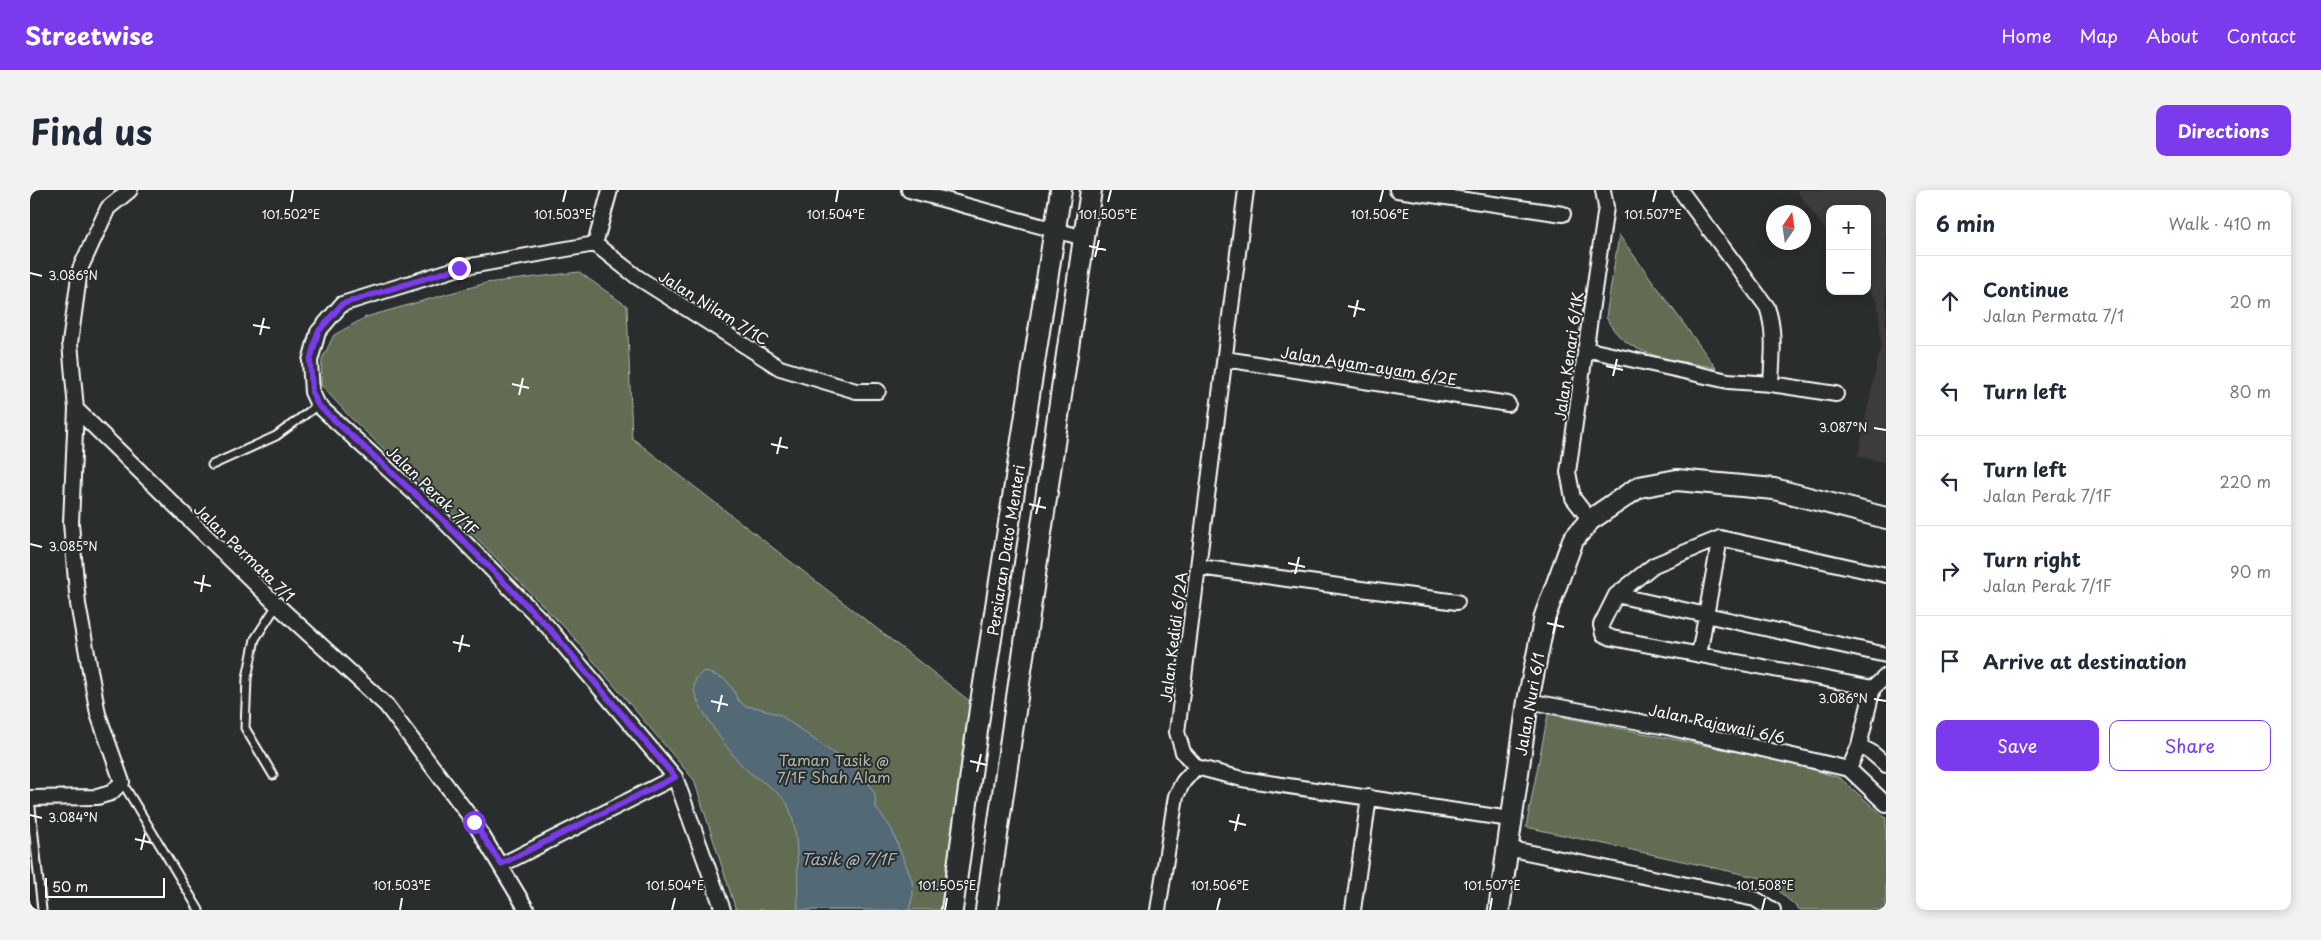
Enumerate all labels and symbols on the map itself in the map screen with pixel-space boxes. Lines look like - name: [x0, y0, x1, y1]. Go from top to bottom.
- text: 101.502°E: [262, 205, 320, 223]
- text: 101.503°E: [534, 205, 592, 223]
- text: 101.504°E: [807, 205, 865, 223]
- text: 101.505°E: [1079, 205, 1137, 223]
- text: 101.506°E: [1351, 205, 1409, 223]
- text: 101.507°E: [1624, 205, 1682, 223]
- north arrow: [1766, 205, 1811, 250]
- route end: [448, 257, 471, 280]
- street label: Jalan Nilam 7/1C: [654, 264, 774, 350]
- text: 3.086°N: [48, 266, 98, 284]
- street label: Jalan Kenari 6/1K: [1548, 290, 1588, 422]
- street label: Jalan Ayam-ayam 6/2E: [1279, 340, 1459, 390]
- text: 3.087°N: [1819, 418, 1867, 436]
- street label: Jalan Perak 7/1F: [382, 440, 485, 540]
- street label: Persiaran Dato' Menteri: [980, 463, 1030, 637]
- street label: Jalan Permata 7/1: [189, 498, 301, 606]
- text: 3.085°N: [48, 537, 98, 555]
- street label: Jalan Kedidi 6/2A: [1154, 570, 1192, 704]
- street label: Jalan Nuri 6/1: [1509, 651, 1549, 757]
- text: 3.086°N: [1818, 689, 1868, 707]
- street label: Jalan Rajawali 6/6: [1647, 697, 1787, 749]
- park label: Taman Tasik @ 7/1F Shah Alam: [777, 748, 891, 788]
- text: 3.084°N: [48, 808, 98, 826]
- route start: [463, 811, 486, 834]
- water label: Tasik @ 7/1F: [801, 846, 898, 870]
- scale bar: [45, 875, 165, 898]
- text: 101.503°E: [373, 876, 431, 894]
- text: 101.504°E: [646, 876, 704, 894]
- text: 101.505°E: [918, 876, 976, 894]
- text: 101.506°E: [1191, 876, 1249, 894]
- text: 101.507°E: [1463, 876, 1521, 894]
- text: 101.508°E: [1736, 876, 1794, 894]

